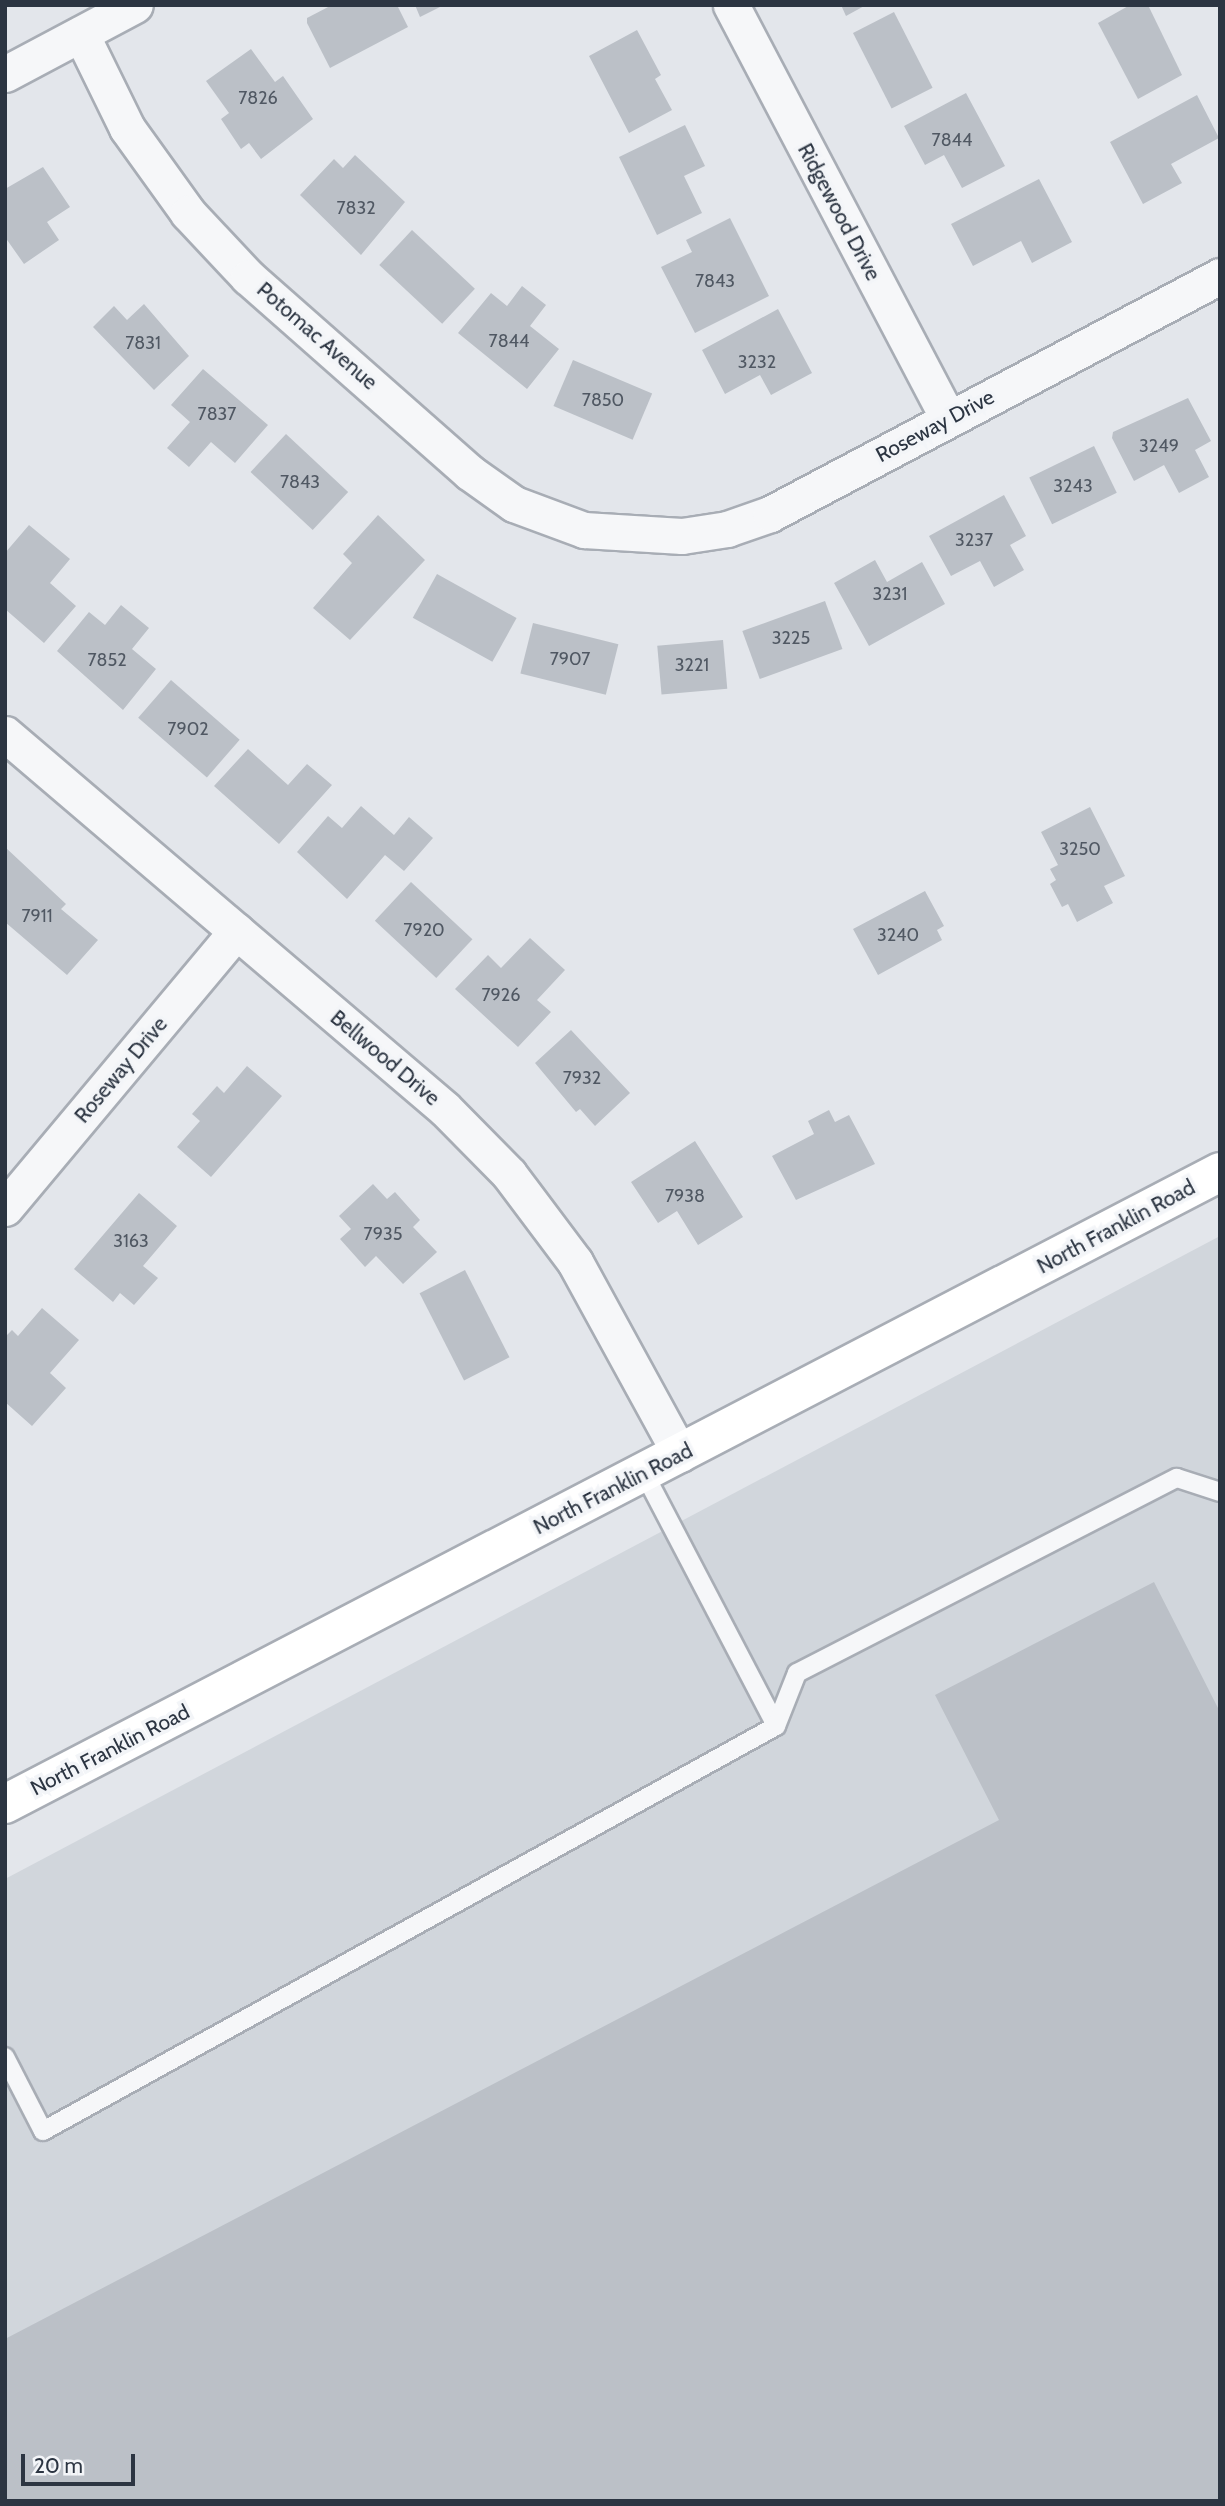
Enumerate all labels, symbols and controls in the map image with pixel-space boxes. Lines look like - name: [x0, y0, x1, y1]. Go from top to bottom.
- house number: 7826: [238, 87, 278, 109]
- house number: 7844: [932, 129, 972, 151]
- street label: Ridgewood Drive: [792, 139, 886, 285]
- house number: 7832: [336, 197, 376, 219]
- house number: 7843: [695, 270, 735, 292]
- street label: Potomac Avenue: [252, 277, 382, 395]
- house number: 7844: [489, 330, 529, 352]
- house number: 7831: [125, 332, 161, 354]
- house number: 3232: [738, 351, 776, 373]
- street label: Roseway Drive: [871, 384, 999, 468]
- house number: 7850: [582, 389, 624, 411]
- house number: 7837: [198, 403, 236, 425]
- house number: 3249: [1139, 435, 1179, 457]
- house number: 7843: [280, 471, 320, 493]
- house number: 3243: [1053, 475, 1093, 497]
- house number: 3237: [955, 529, 993, 551]
- house number: 3231: [873, 583, 907, 605]
- house number: 3225: [772, 627, 810, 649]
- house number: 7907: [550, 648, 590, 670]
- house number: 7852: [87, 649, 127, 671]
- house number: 3221: [675, 654, 709, 676]
- house number: 7902: [167, 718, 209, 740]
- house number: 3250: [1059, 838, 1101, 860]
- house number: 7911: [21, 905, 53, 927]
- house number: 7920: [403, 919, 445, 941]
- house number: 3240: [877, 924, 919, 946]
- house number: 7926: [482, 984, 520, 1006]
- street label: Bellwood Drive: [325, 1005, 445, 1111]
- street label: Roseway Drive: [69, 1012, 173, 1128]
- house number: 7932: [563, 1067, 601, 1089]
- street label: North Franklin Road: [1033, 1175, 1199, 1279]
- house number: 7938: [665, 1185, 705, 1207]
- house number: 7935: [364, 1223, 402, 1245]
- house number: 3163: [113, 1230, 149, 1252]
- street label: North Franklin Road: [529, 1438, 697, 1540]
- street label: North Franklin Road: [26, 1699, 194, 1801]
- scale bar: [24, 2440, 138, 2484]
- text: 20 m: [34, 2453, 83, 2478]

